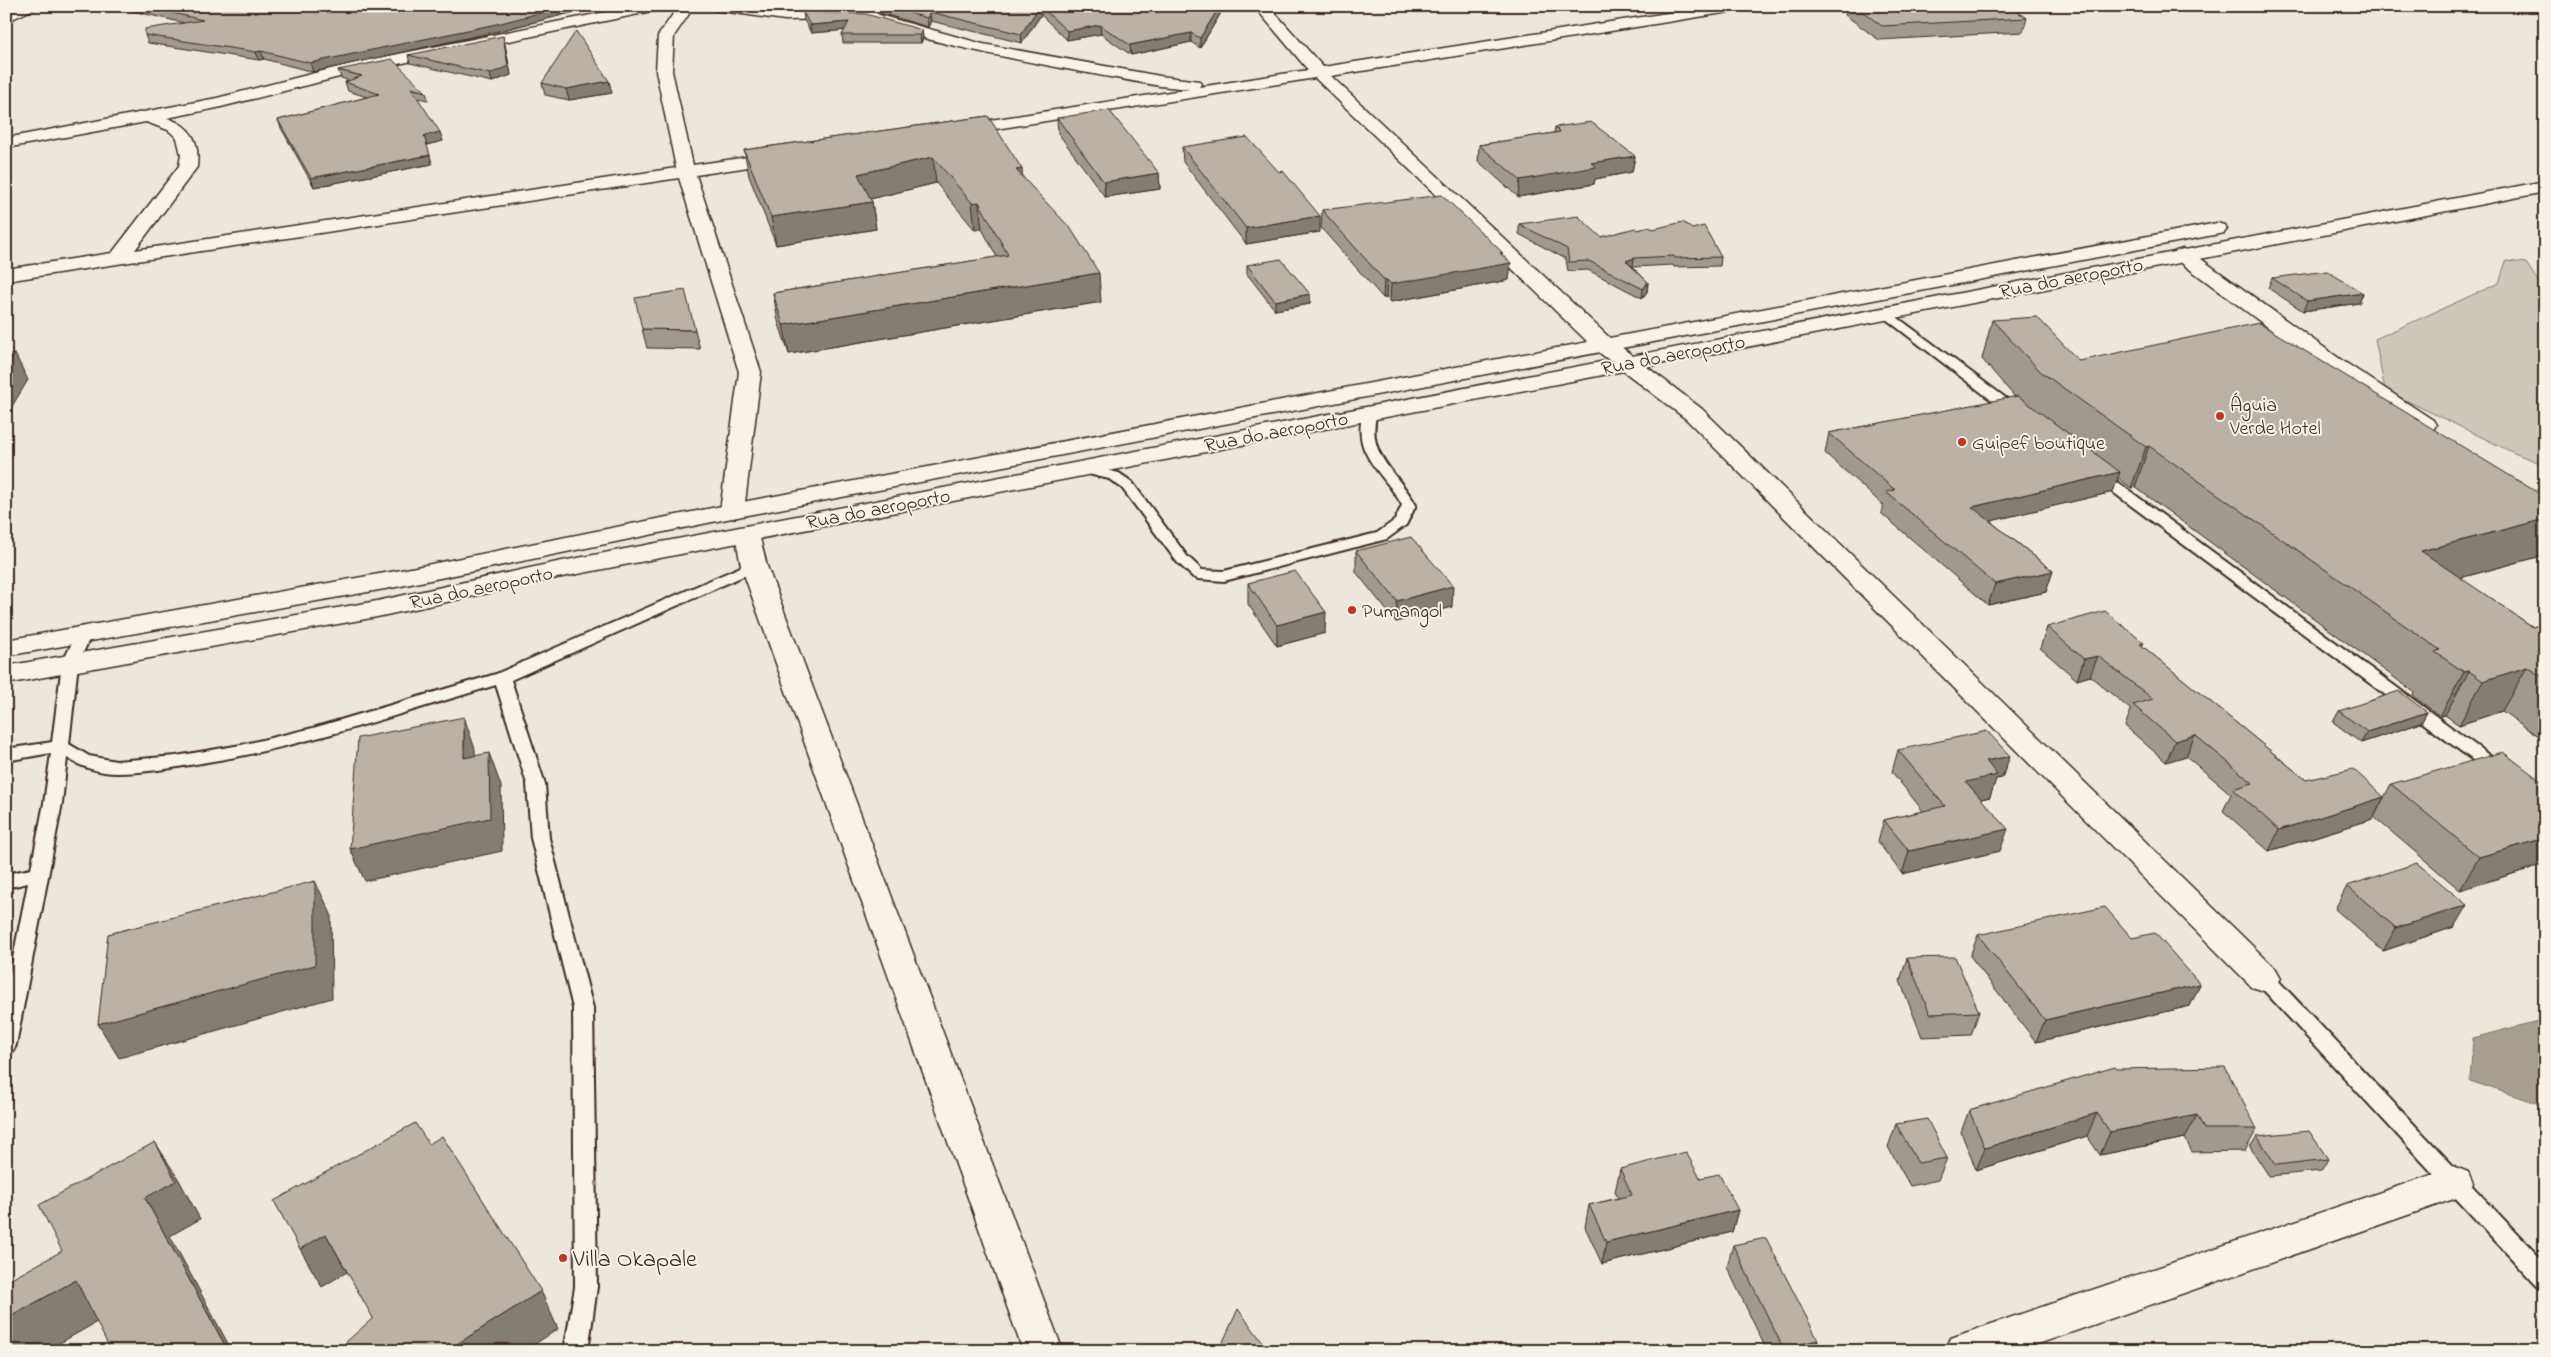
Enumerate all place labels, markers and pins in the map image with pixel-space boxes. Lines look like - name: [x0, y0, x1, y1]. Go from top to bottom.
- place label: Águia Verde Hotel: [2229, 392, 2321, 444]
- marker: Águia Verde Hotel: [2214, 410, 2226, 422]
- place label: Guipef boutique: [1972, 430, 2105, 459]
- marker: Guipef boutique: [1956, 436, 1968, 448]
- place label: Pumangol: [1362, 598, 1442, 628]
- marker: Pumangol: [1346, 604, 1358, 616]
- place label: Villa Okapale: [572, 1243, 697, 1278]
- marker: Villa Okapale: [557, 1252, 569, 1264]

